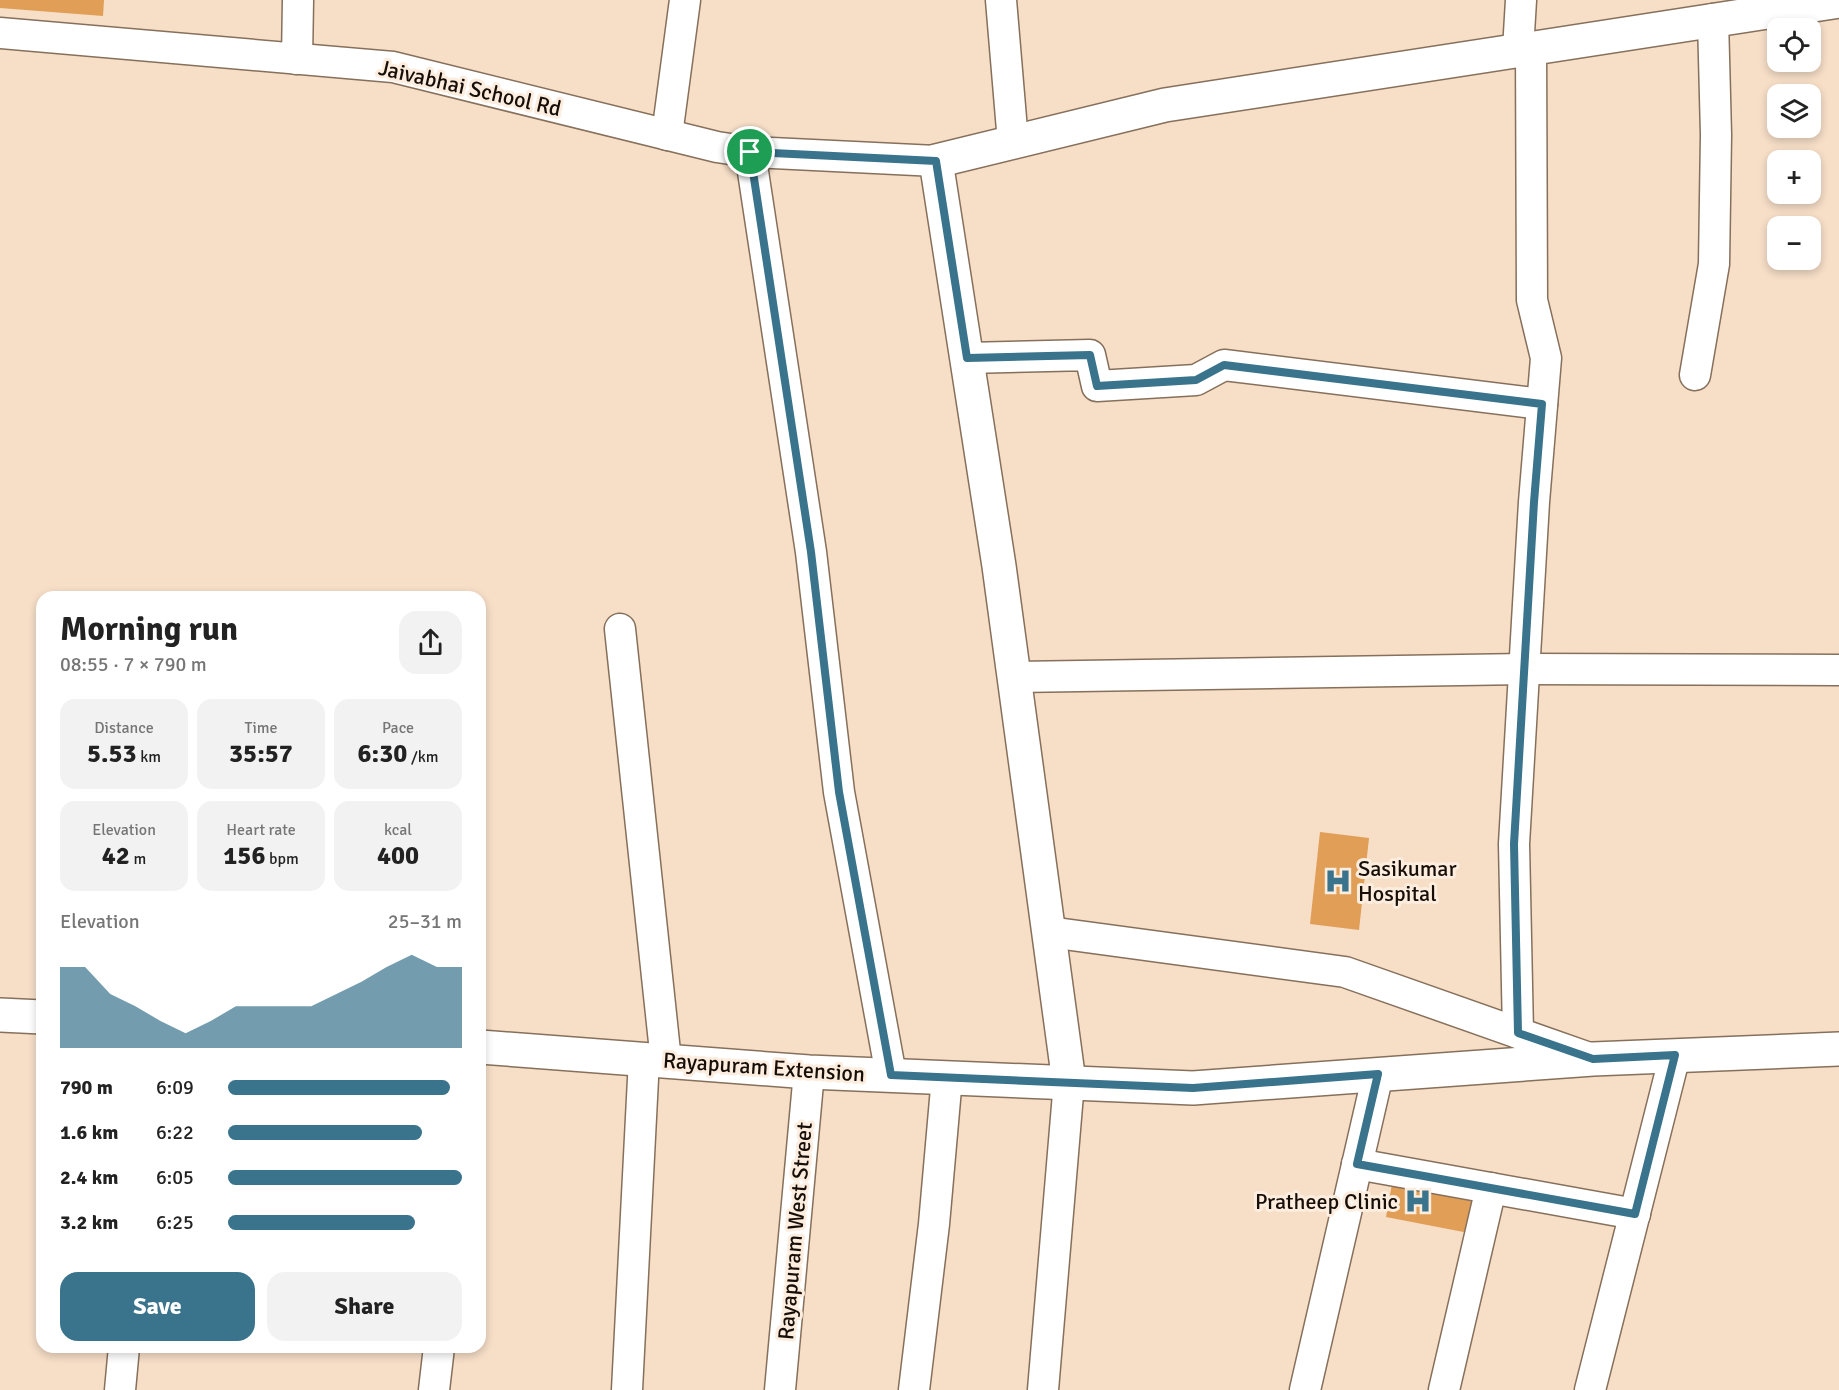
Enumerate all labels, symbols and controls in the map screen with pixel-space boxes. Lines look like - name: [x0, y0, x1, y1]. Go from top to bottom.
- map controls: [1767, 18, 1821, 270]
- button: locate: [1767, 18, 1821, 72]
- street label: Jaivabhai School Rd: [376, 54, 564, 122]
- button: layers: [1767, 84, 1821, 138]
- pin: [724, 126, 775, 177]
- icon: arrive: [733, 135, 766, 168]
- button: +: [1767, 150, 1821, 204]
- button: −: [1767, 216, 1821, 270]
- text: Morning run: [60, 609, 238, 650]
- button: share: [399, 611, 462, 674]
- text: 08:55 · 7 × 790 m: [60, 652, 207, 677]
- text: Distance: [94, 718, 154, 738]
- text: Time: [245, 718, 277, 738]
- text: Pace: [382, 718, 414, 738]
- text: 5.53: [87, 738, 137, 770]
- text: 35:57: [229, 738, 293, 770]
- text: 6:30: [358, 738, 407, 770]
- text: km: [137, 747, 161, 767]
- text: /km: [407, 747, 438, 767]
- text: Elevation: [92, 820, 156, 840]
- text: Heart rate: [226, 820, 296, 840]
- text: kcal: [384, 820, 412, 840]
- text: 42: [102, 840, 130, 872]
- text: 156: [223, 840, 265, 872]
- text: 400: [377, 840, 419, 872]
- text: m: [130, 849, 146, 869]
- text: bpm: [265, 849, 299, 869]
- place label: Sasikumar Hospital: [1358, 855, 1457, 907]
- hospital icon: Sasikumar Hospital: [1323, 866, 1353, 896]
- text: Elevation: [60, 909, 140, 934]
- text: 25–31 m: [388, 909, 462, 934]
- street label: Rayapuram Extension: [662, 1046, 866, 1088]
- text: 790 m: [60, 1075, 113, 1100]
- text: 6:09: [156, 1075, 194, 1100]
- text: 1.6 km: [60, 1120, 118, 1145]
- text: 6:22: [156, 1120, 194, 1145]
- street label: Rayapuram West Street: [772, 1121, 818, 1341]
- text: 2.4 km: [60, 1165, 118, 1190]
- text: 6:05: [156, 1165, 194, 1190]
- hospital icon: Pratheep Clinic: [1403, 1186, 1433, 1216]
- place label: Pratheep Clinic: [1255, 1188, 1398, 1215]
- text: 3.2 km: [60, 1210, 118, 1235]
- text: 6:25: [156, 1210, 194, 1235]
- button: Save: [60, 1272, 255, 1341]
- button: Share: [267, 1272, 462, 1341]

